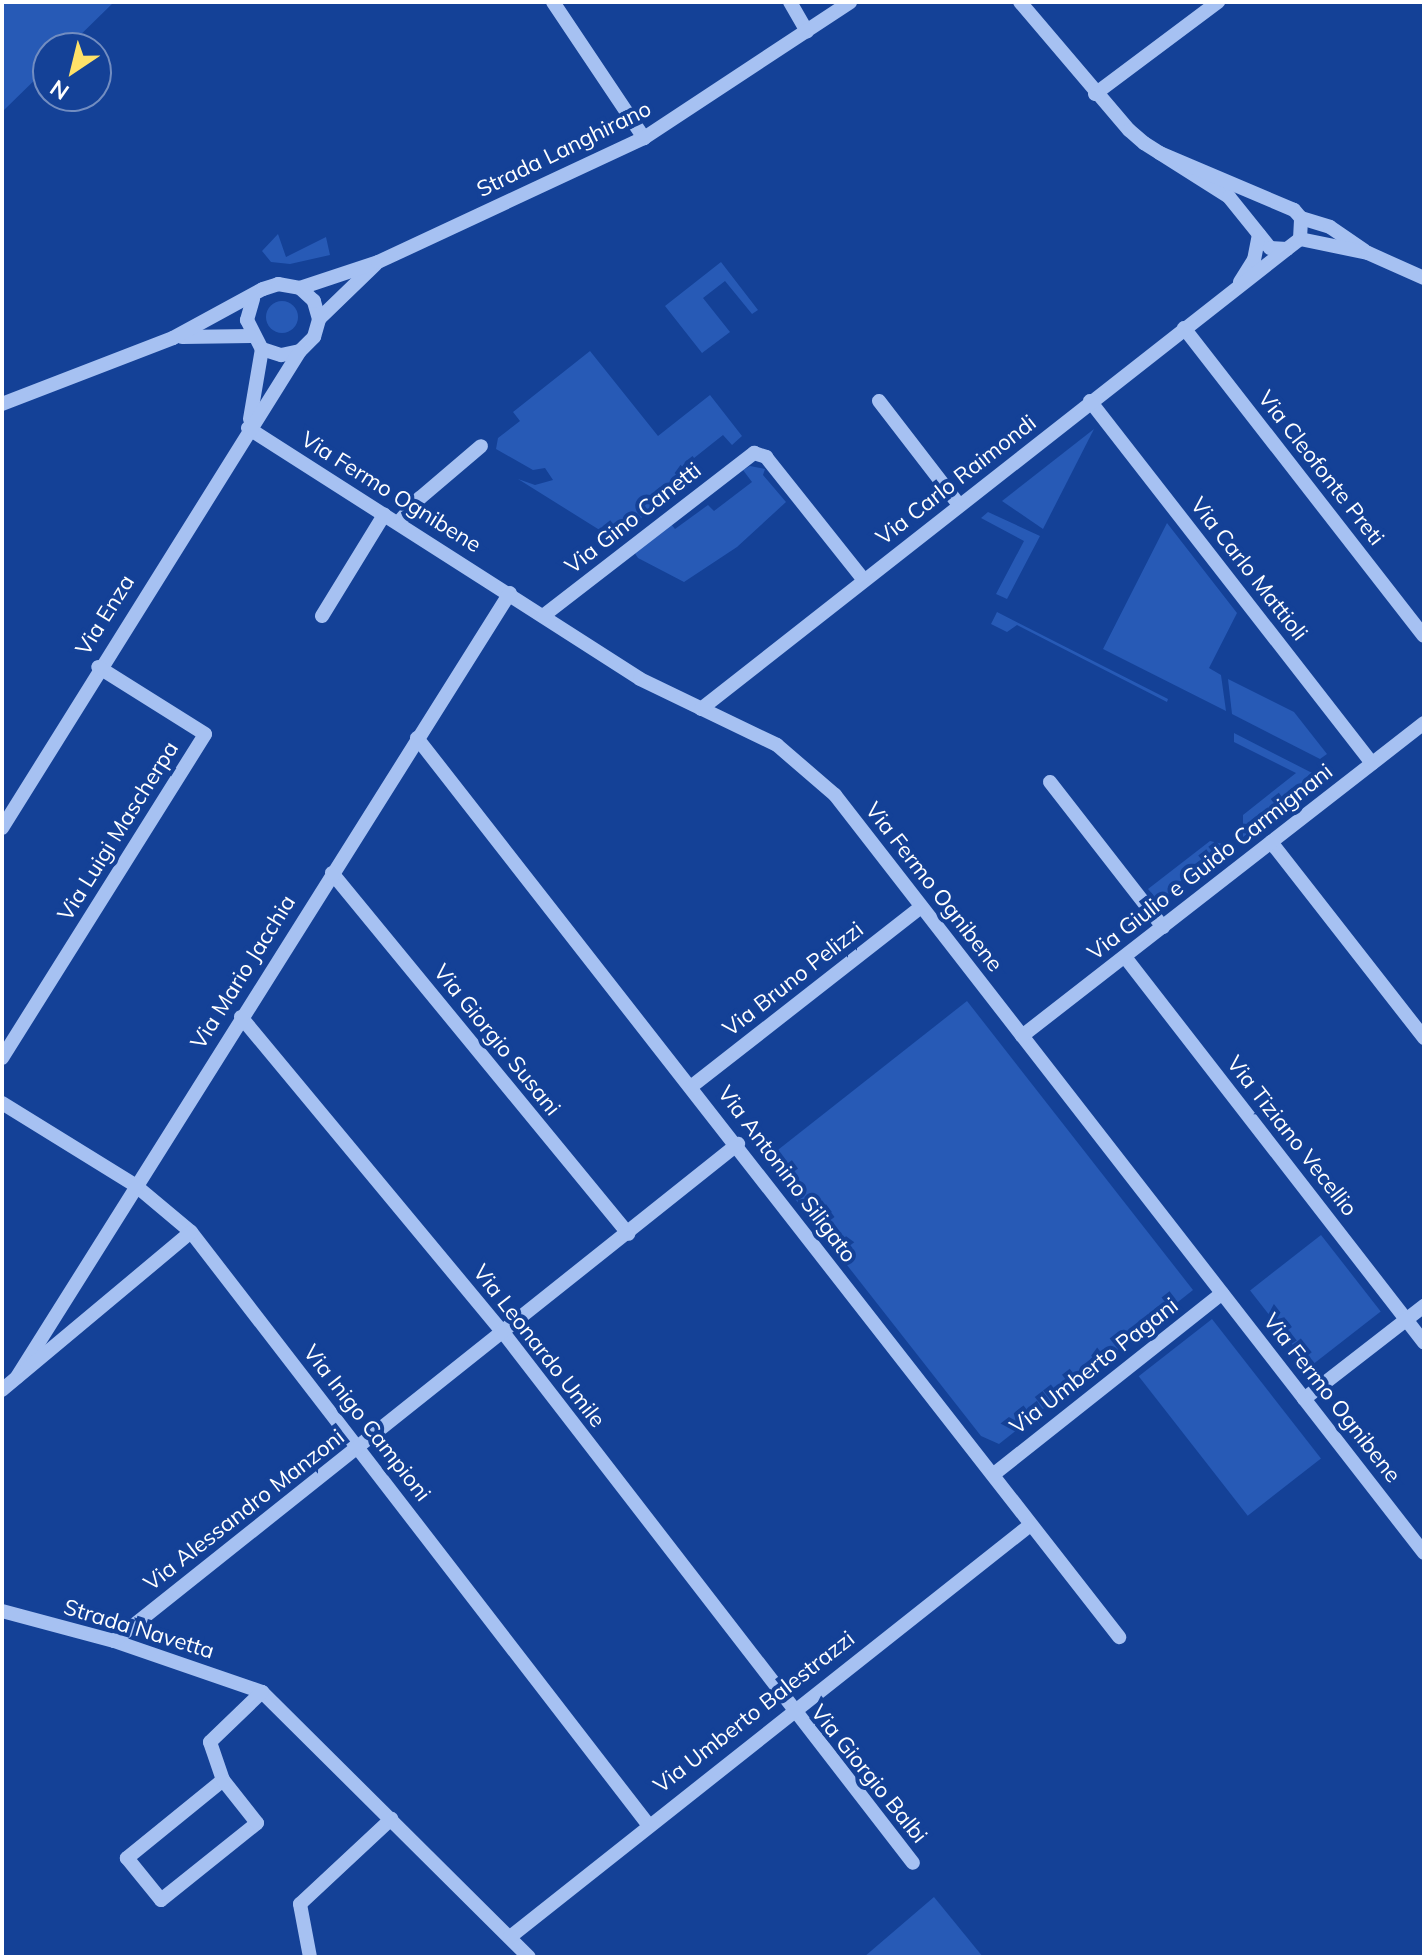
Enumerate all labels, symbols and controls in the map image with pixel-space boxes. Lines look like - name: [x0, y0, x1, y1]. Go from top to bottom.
- north arrow: [32, 32, 112, 112]
- text: N: [45, 74, 74, 106]
- street label: Strada Langhirano: [473, 95, 655, 203]
- street label: Via Cleofonte Preti: [1252, 385, 1390, 551]
- street label: Via Carlo Raimondi: [871, 409, 1041, 551]
- street label: Via Fermo Ognibene: [296, 426, 486, 558]
- street label: Via Gino Canetti: [560, 457, 706, 579]
- street label: Via Carlo Mattioli: [1185, 492, 1313, 646]
- street label: Via Enza: [70, 570, 140, 660]
- street label: Via Luigi Mascherpa: [52, 736, 184, 926]
- street label: Via Giulio e Guido Carmignani: [1082, 758, 1338, 966]
- street label: Via Fermo Ognibene: [860, 797, 1008, 977]
- street label: Via Mario Jacchia: [185, 890, 301, 1054]
- street label: Via Bruno Pelizzi: [718, 916, 868, 1042]
- street label: Via Giorgio Susani: [428, 959, 566, 1121]
- street label: Via Tiziano Vecellio: [1221, 1051, 1363, 1221]
- street label: Via Antonino Siligato: [712, 1081, 862, 1267]
- street label: Via Leonardo Umile: [467, 1259, 611, 1433]
- street label: Via Umberto Pagani: [1005, 1292, 1183, 1440]
- street label: Via Fermo Ognibene: [1258, 1308, 1406, 1488]
- street label: Via Inigo Campioni: [298, 1340, 436, 1506]
- street label: Via Alessandro Manzoni: [139, 1424, 349, 1596]
- street label: Strada Navetta: [61, 1594, 217, 1664]
- street label: Via Umberto Balestrazzi: [648, 1625, 860, 1799]
- street label: Via Giorgio Balbi: [805, 1700, 933, 1848]

